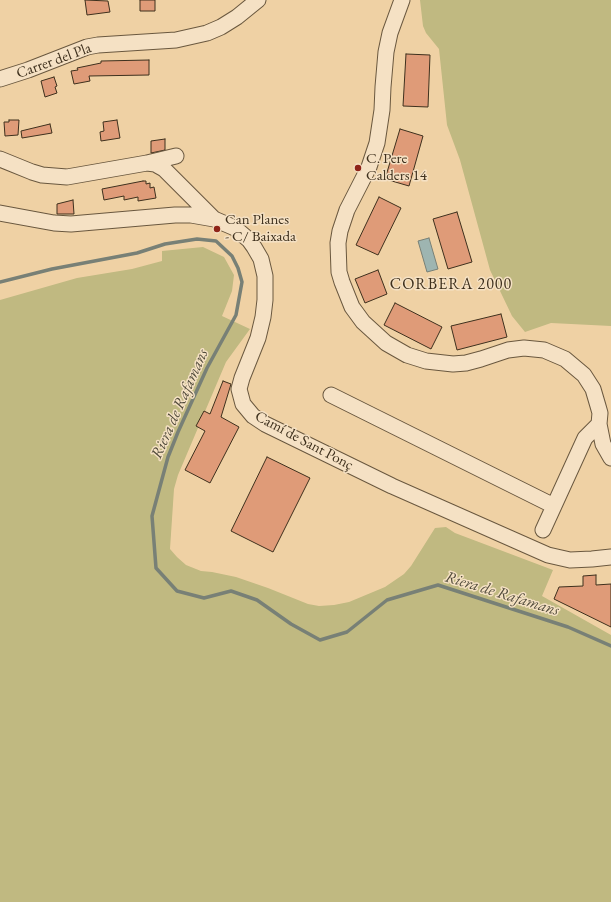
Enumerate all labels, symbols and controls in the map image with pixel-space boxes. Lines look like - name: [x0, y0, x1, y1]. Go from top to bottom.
- street label: Carrer del Pla: [14, 39, 94, 83]
- place label: C. Pere Calders 14: [366, 150, 427, 185]
- marker: C. Pere Calders 14: [353, 163, 363, 173]
- place label: Can Planes - C/ Baixada: [225, 211, 296, 246]
- marker: Can Planes - C/ Baixada: [212, 224, 222, 234]
- district label: CORBERA 2000: [390, 275, 512, 295]
- water label: Riera de Rafamans: [147, 346, 213, 462]
- street label: Camí de Sant Ponç: [252, 407, 356, 475]
- water label: Riera de Rafamans: [443, 568, 561, 620]

